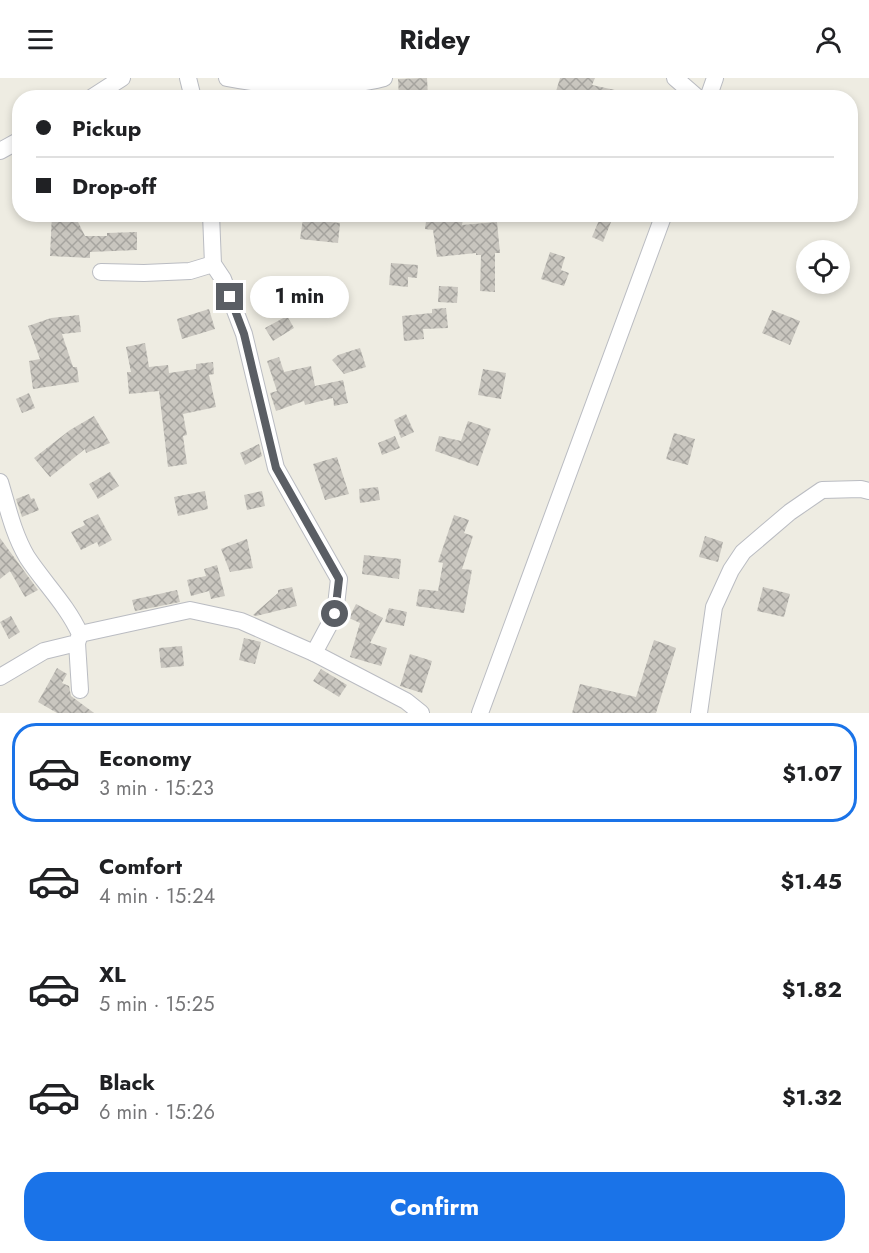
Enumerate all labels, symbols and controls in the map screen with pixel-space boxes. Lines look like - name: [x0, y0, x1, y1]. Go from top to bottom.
- text: Ridey: [399, 20, 470, 59]
- icon: menu: [24, 23, 57, 56]
- icon: person: [812, 23, 845, 56]
- text: Pickup: [72, 112, 141, 144]
- text: Drop-off: [72, 170, 156, 202]
- map controls: [796, 240, 850, 294]
- button: locate: [796, 240, 850, 294]
- callout: 1 min: [251, 276, 350, 318]
- text: 1 min: [275, 282, 324, 311]
- route end: [216, 283, 243, 310]
- route start: [321, 600, 348, 627]
- text: Economy: [99, 742, 191, 774]
- icon: car: [27, 746, 81, 800]
- text: $1.07: [782, 757, 842, 789]
- text: 3 min · 15:23: [99, 774, 214, 803]
- text: Comfort: [99, 850, 182, 882]
- icon: car: [27, 854, 81, 908]
- text: $1.45: [780, 865, 842, 897]
- text: 4 min · 15:24: [99, 882, 215, 911]
- text: XL: [99, 958, 126, 990]
- icon: car: [27, 962, 81, 1016]
- text: $1.82: [782, 973, 842, 1005]
- text: 5 min · 15:25: [99, 990, 215, 1019]
- text: Black: [99, 1066, 155, 1098]
- icon: car: [27, 1070, 81, 1124]
- text: $1.32: [782, 1081, 842, 1113]
- text: 6 min · 15:26: [99, 1098, 215, 1127]
- button: Confirm: [24, 1172, 845, 1241]

